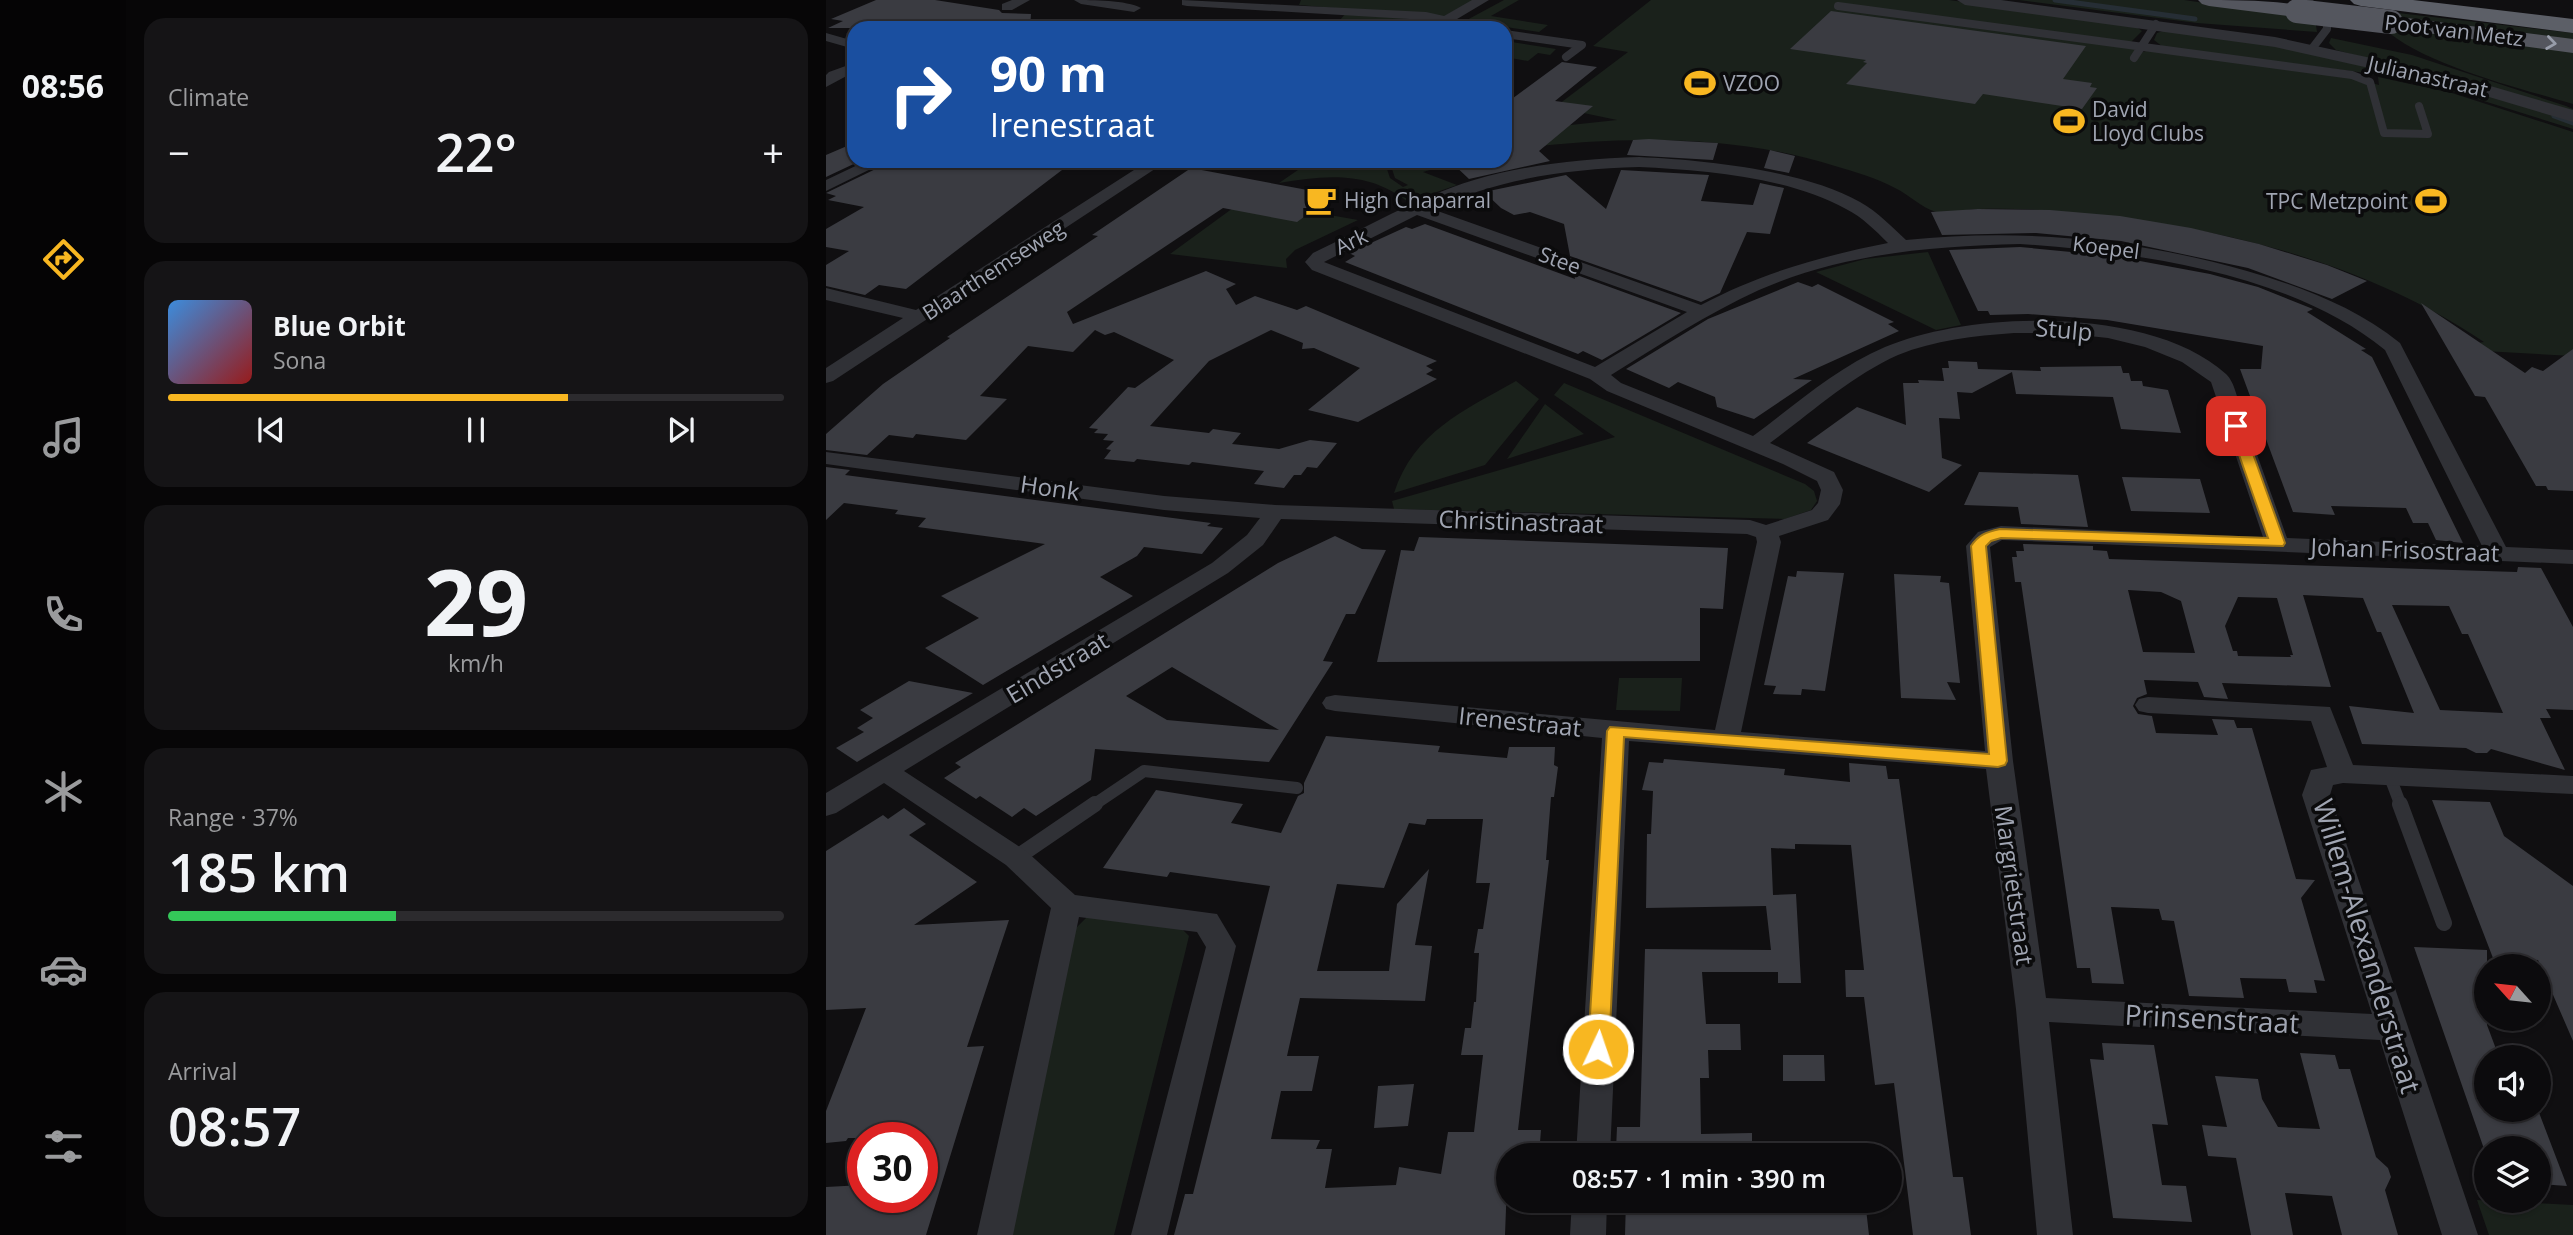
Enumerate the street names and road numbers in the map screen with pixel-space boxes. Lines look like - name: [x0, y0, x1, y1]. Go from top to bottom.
- street label: Poot van Metz: [2383, 8, 2525, 52]
- street label: Julianastraat: [2363, 48, 2491, 103]
- street label: Blaarthemseweg: [917, 214, 1069, 326]
- street label: Ark: [1330, 221, 1372, 261]
- street label: Koepel: [2071, 229, 2141, 265]
- street label: Stee: [1535, 240, 1585, 280]
- street label: Stulp: [2034, 310, 2094, 348]
- street label: Honk: [1018, 467, 1082, 508]
- street label: Christinastraat: [1438, 502, 1604, 540]
- street label: Johan Frisostraat: [2308, 529, 2500, 569]
- street label: Eindstraat: [1000, 624, 1114, 710]
- street label: Irenestraat: [1457, 698, 1583, 744]
- street label: Willem-Alexanderstraat: [2305, 794, 2431, 1098]
- street label: Margrietstraat: [1987, 803, 2043, 967]
- street label: Prinsenstraat: [2124, 994, 2300, 1042]

